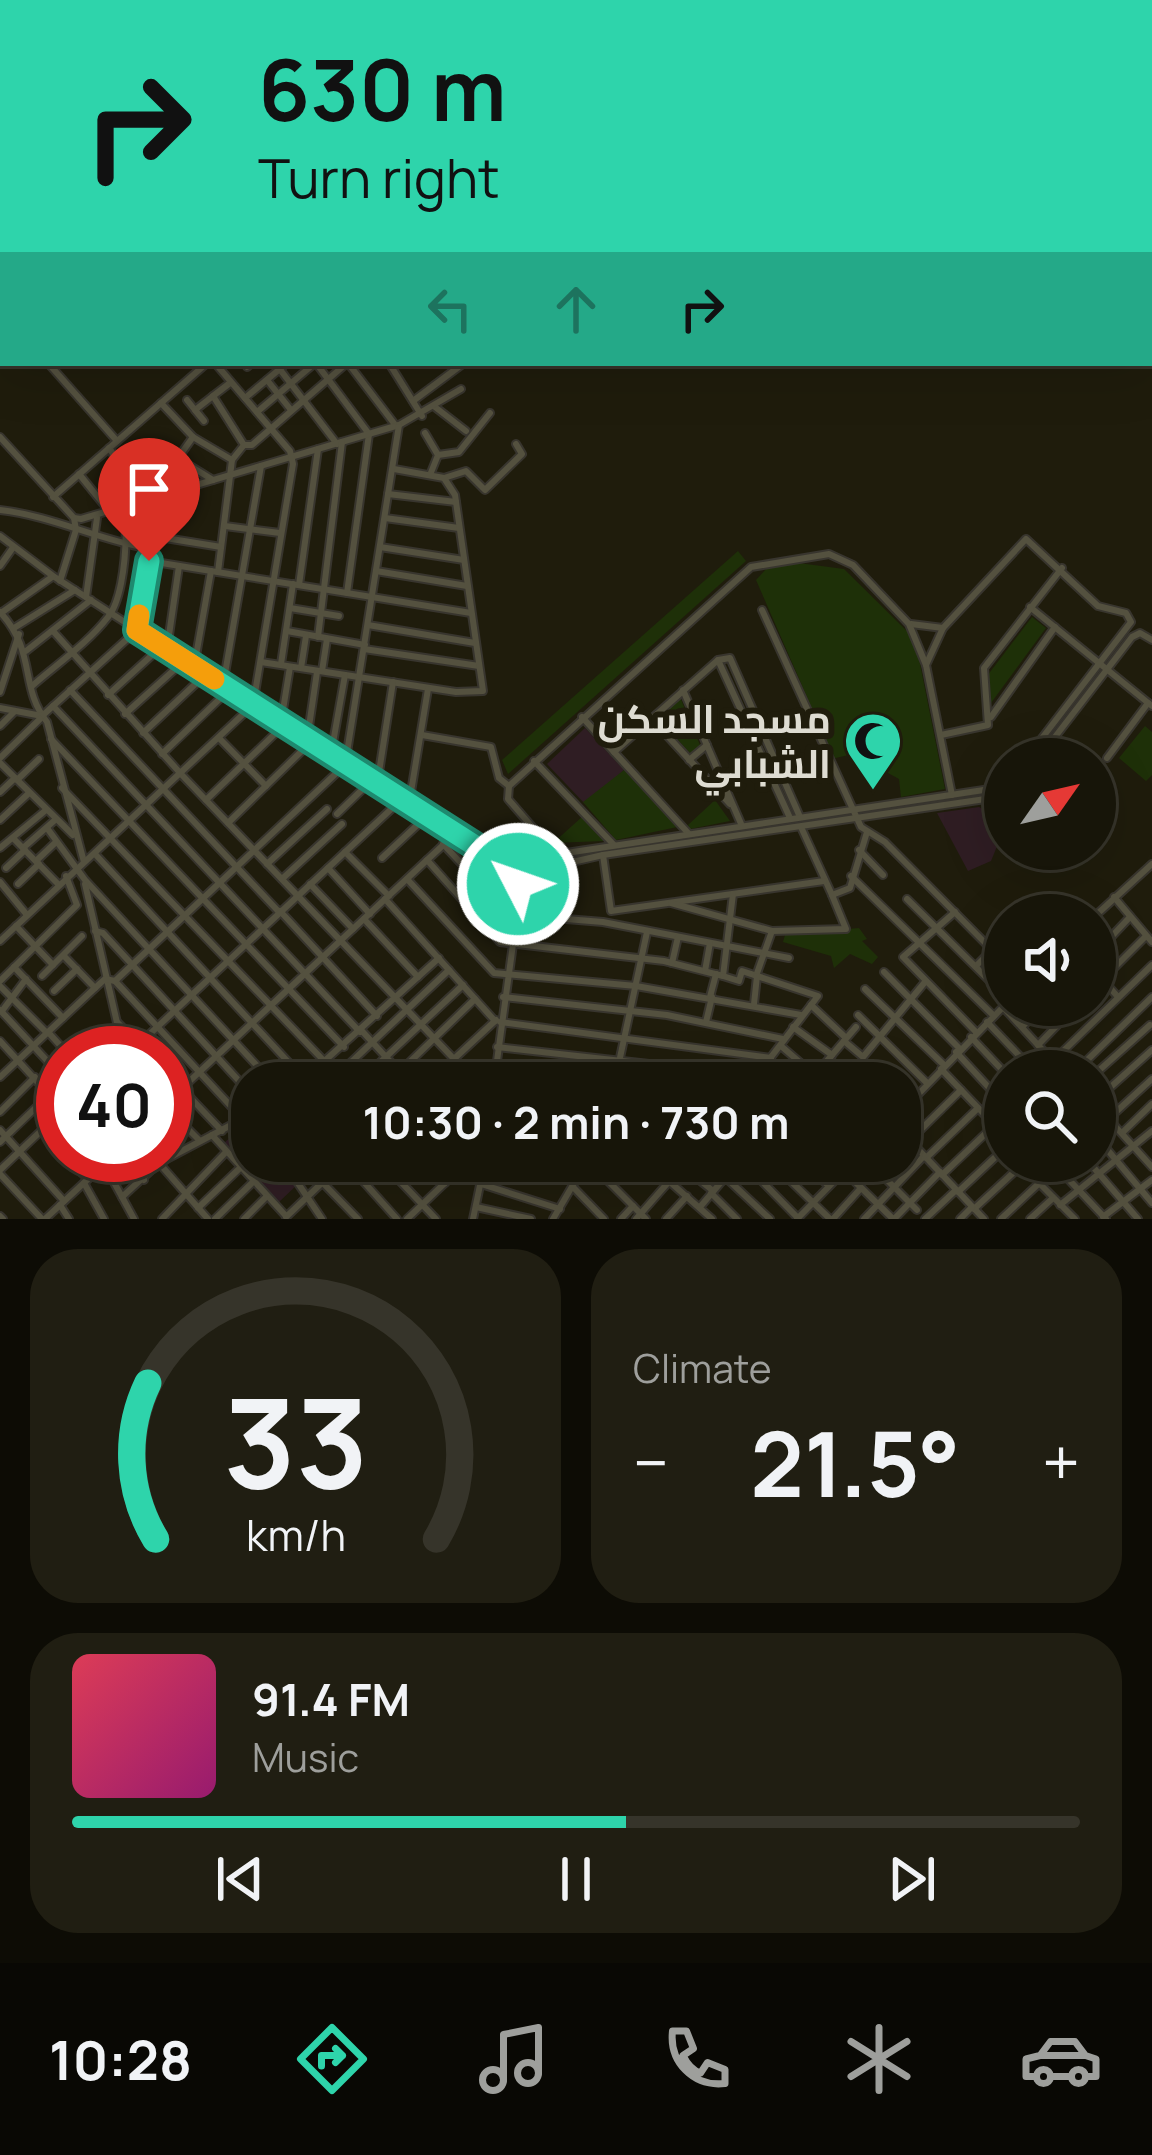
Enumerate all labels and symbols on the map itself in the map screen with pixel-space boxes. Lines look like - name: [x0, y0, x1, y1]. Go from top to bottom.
- pin: [98, 438, 200, 561]
- place label: مسجد السكن الشبابي: [597, 691, 831, 796]
- mosque icon: مسجد السكن الشبابي: [842, 710, 904, 792]
- north arrow: [984, 738, 1116, 870]
- position arrow: [455, 821, 581, 947]
- speed limit sign: 40: [36, 1026, 192, 1182]

